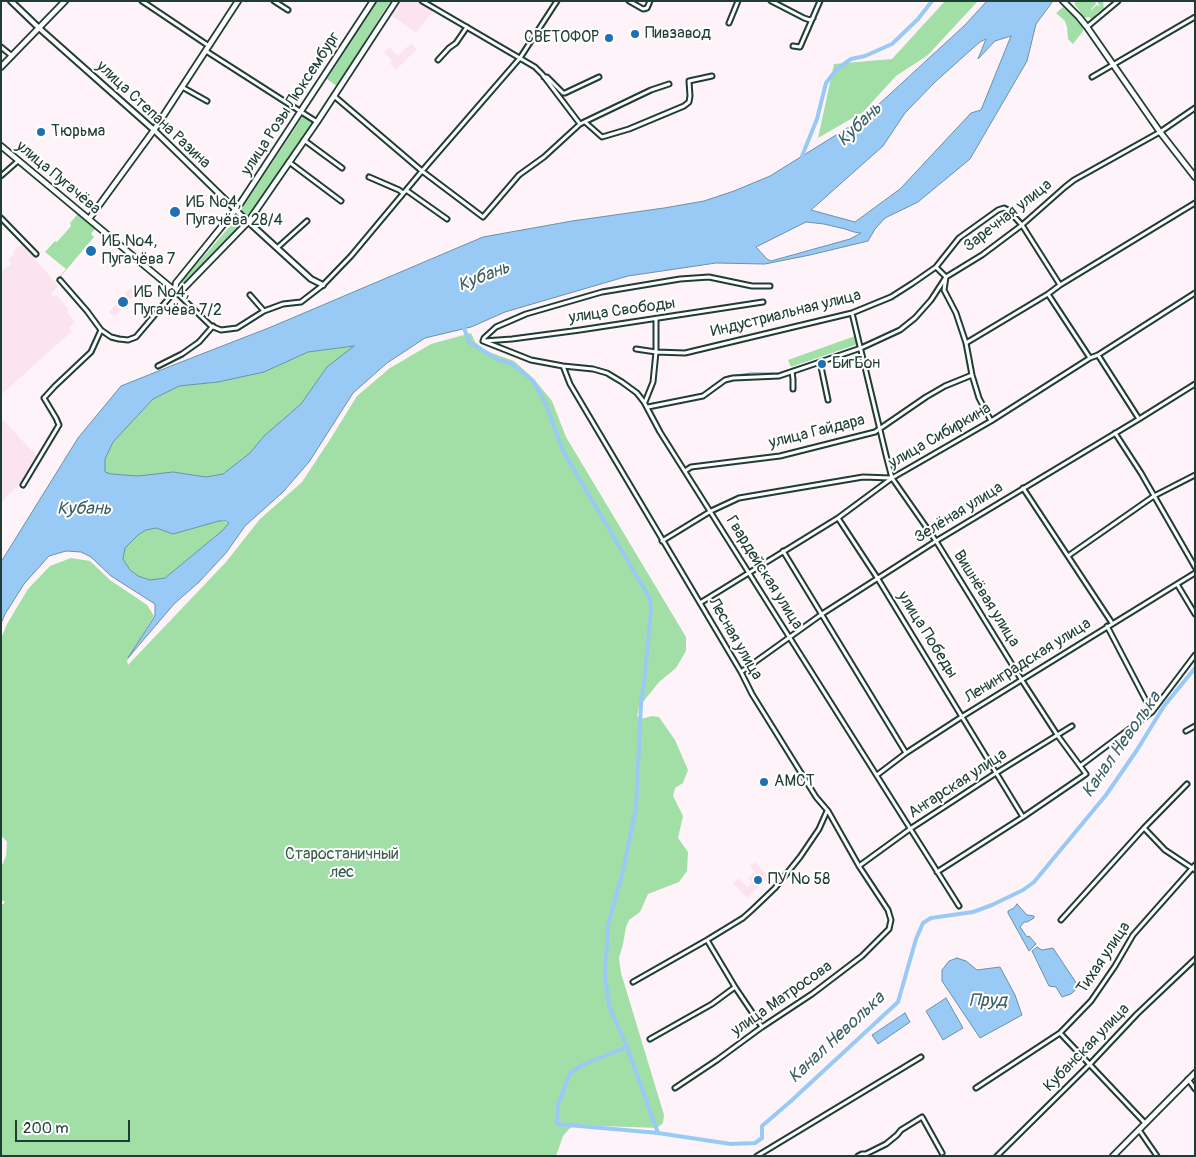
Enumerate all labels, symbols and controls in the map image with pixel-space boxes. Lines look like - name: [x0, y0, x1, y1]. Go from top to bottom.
- place label: Пивзавод: [645, 24, 711, 44]
- place label: СВЕТОФОР: [524, 28, 599, 48]
- marker: Пивзавод: [629, 28, 641, 40]
- street label: улица Розы Люксембург: [237, 29, 345, 179]
- marker: СВЕТОФОР: [603, 32, 615, 44]
- street label: улица Степана Разина: [92, 57, 214, 173]
- water label: Кубань: [833, 98, 887, 152]
- place label: Тюрьма: [51, 122, 105, 142]
- marker: Тюрьма: [35, 126, 47, 138]
- street label: улица Пугачёва: [12, 137, 104, 219]
- street label: Заречная улица: [960, 176, 1056, 256]
- place label: ИБ №4, Пугачёва 28/4: [186, 193, 283, 231]
- marker: ИБ №4, Пугачёва 28/4: [168, 205, 182, 219]
- place label: ИБ №4, Пугачёва 7: [102, 232, 175, 270]
- marker: ИБ №4, Пугачёва 7: [84, 244, 98, 258]
- water label: Кубань: [455, 257, 513, 297]
- place label: ИБ №4, Пугачёва 7/2: [134, 283, 222, 321]
- street label: Индустриальная улица: [709, 286, 863, 342]
- street label: улица Свободы: [568, 294, 676, 328]
- marker: ИБ №4, Пугачёва 7/2: [116, 295, 130, 309]
- place label: БигБон: [832, 354, 880, 374]
- marker: БигБон: [816, 358, 828, 370]
- street label: улица Сибиркина: [885, 399, 995, 473]
- street label: улица Гайдара: [767, 411, 867, 453]
- street label: Зелёная улица: [911, 478, 1007, 548]
- water label: Кубань: [57, 498, 111, 520]
- street label: Гвардейская улица: [721, 513, 807, 633]
- street label: Вишнёвая улица: [949, 547, 1023, 651]
- street label: улица Победы: [893, 588, 961, 682]
- street label: Лесная улица: [704, 594, 766, 684]
- street label: Ленинградская улица: [961, 614, 1095, 708]
- water label: Канал Неволька: [1078, 688, 1166, 802]
- street label: Ангарская улица: [905, 745, 1011, 823]
- place label: АМСТ: [774, 772, 815, 792]
- marker: АМСТ: [758, 776, 770, 788]
- park label: Старостаничный лес: [285, 845, 399, 883]
- place label: ПУ № 58: [768, 870, 830, 890]
- marker: ПУ № 58: [752, 874, 764, 886]
- street label: Тихая улица: [1073, 919, 1135, 997]
- street label: улица Матросова: [728, 957, 836, 1041]
- water label: Канал Неволька: [784, 988, 890, 1088]
- water label: Пруд: [969, 990, 1007, 1012]
- street label: Кубанская улица: [1040, 1000, 1134, 1096]
- scale bar: [18, 1110, 132, 1142]
- text: 200 m: [23, 1119, 68, 1138]

